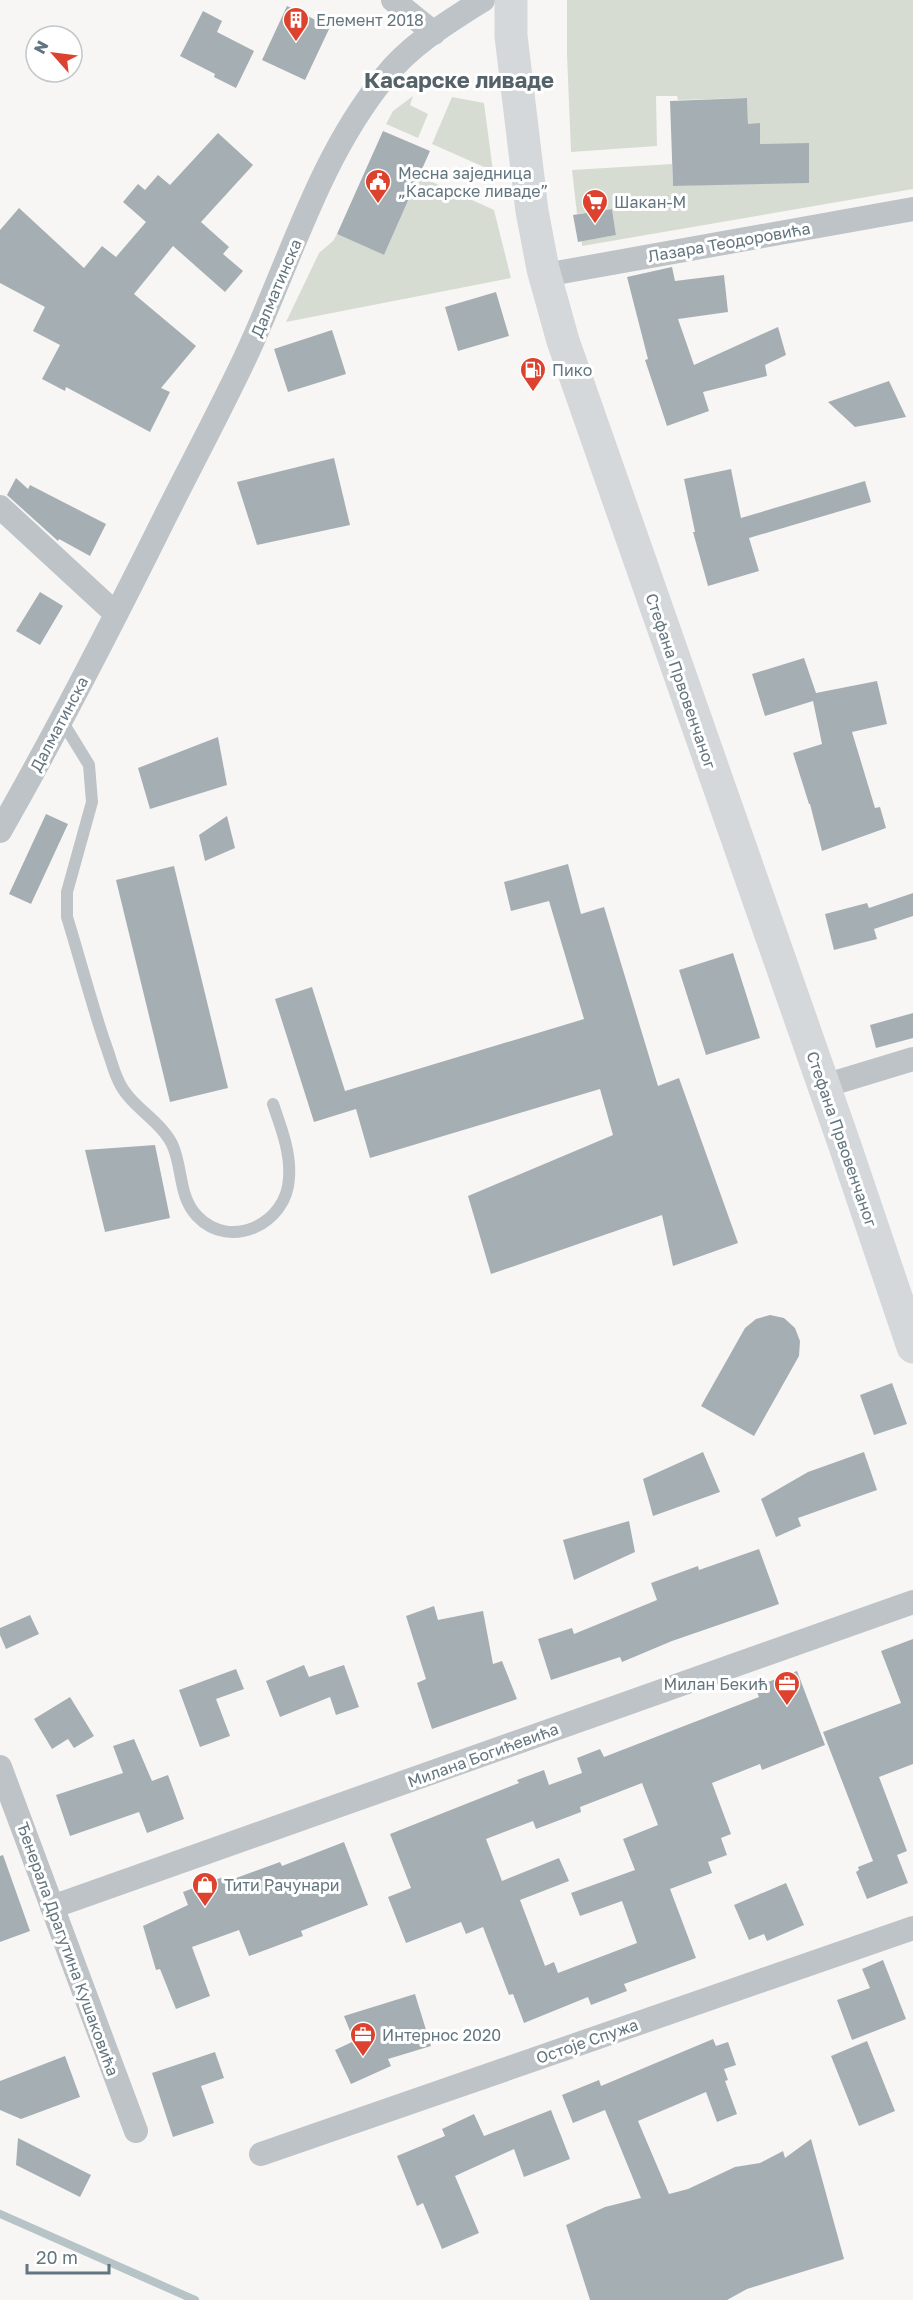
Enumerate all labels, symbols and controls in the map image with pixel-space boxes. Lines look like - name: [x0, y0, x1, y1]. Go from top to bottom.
- building icon: Елемент 2018: [281, 5, 311, 43]
- place label: Елемент 2018: [316, 10, 424, 30]
- north arrow: [24, 24, 84, 84]
- text: N: [29, 37, 52, 57]
- district label: Касарске ливаде: [364, 66, 554, 93]
- place label: Месна заједница „Касарске ливаде”: [398, 163, 548, 201]
- public building icon: Месна заједница „Касарске ливаде”: [363, 167, 393, 205]
- supermarket icon: Шакан-М: [580, 187, 610, 225]
- place label: Шакан-М: [614, 192, 686, 212]
- street label: Лазара Теодоровића: [646, 218, 812, 266]
- street label: Далматинска: [246, 236, 306, 340]
- fuel station icon: Пико: [518, 355, 548, 393]
- place label: Пико: [552, 360, 592, 380]
- street label: Стефана Првовенчаног: [641, 590, 721, 772]
- street label: Далматинска: [26, 673, 92, 775]
- street label: Стефана Првовенчаног: [802, 1048, 882, 1230]
- office icon: Милан Бекић: [772, 1669, 802, 1707]
- place label: Милан Бекић: [664, 1674, 768, 1694]
- street label: Милана Богићевића: [405, 1718, 561, 1792]
- street label: Ђенерала Драгутина Кушаковића: [13, 1819, 123, 2079]
- shop icon: Тити Рачунари: [190, 1870, 220, 1908]
- place label: Тити Рачунари: [224, 1875, 340, 1895]
- street label: Остоје Спужа: [533, 2014, 641, 2068]
- office icon: Интернос 2020: [348, 2020, 378, 2058]
- place label: Интернос 2020: [382, 2025, 501, 2045]
- scale bar: [27, 2237, 110, 2275]
- text: 20 m: [36, 2246, 78, 2268]

